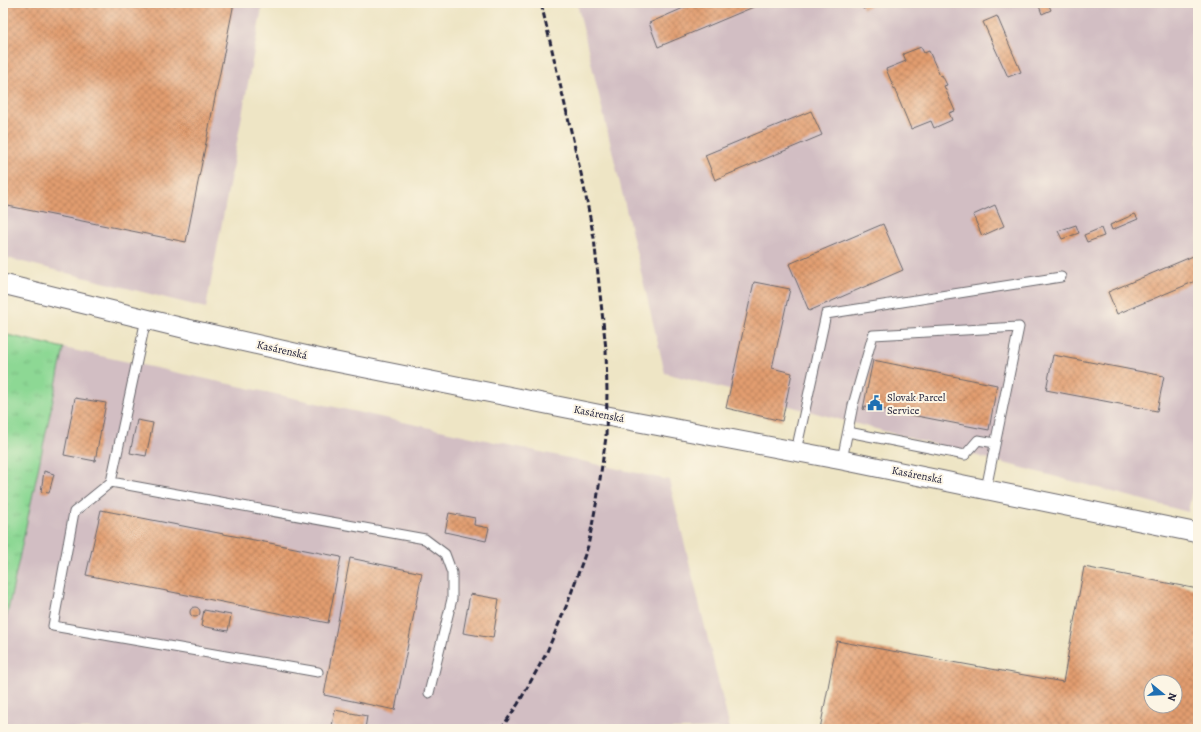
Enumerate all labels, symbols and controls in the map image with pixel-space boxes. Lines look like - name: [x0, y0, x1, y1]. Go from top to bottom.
- street label: Kasárenská: [255, 337, 310, 363]
- place label: Slovak Parcel Service: [887, 390, 946, 418]
- public building icon: Slovak Parcel Service: [866, 394, 884, 412]
- street label: Kasárenská: [572, 402, 626, 426]
- street label: Kasárenská: [890, 463, 944, 487]
- north arrow: [1143, 674, 1183, 714]
- text: N: [1164, 691, 1180, 703]

